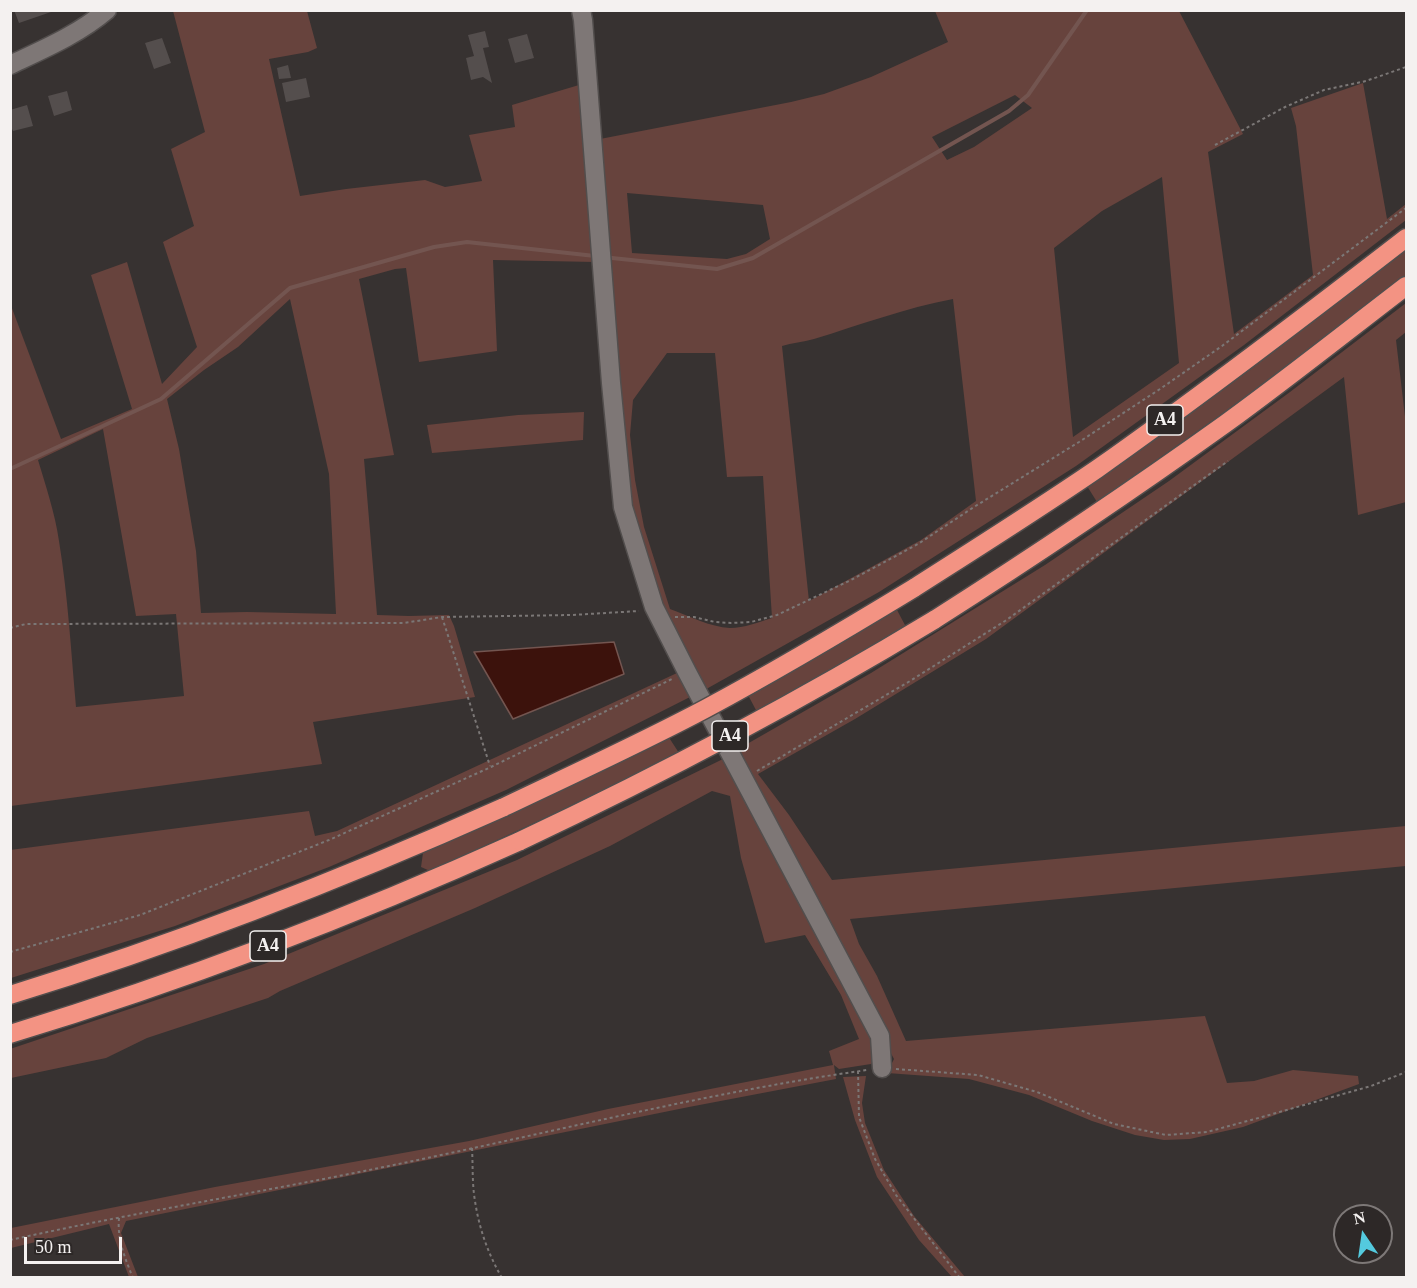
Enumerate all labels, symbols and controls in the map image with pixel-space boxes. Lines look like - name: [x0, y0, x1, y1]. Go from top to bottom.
- road number: A4: [1147, 405, 1183, 435]
- road number: A4: [712, 721, 748, 751]
- road number: A4: [250, 931, 286, 961]
- north arrow: [1333, 1204, 1393, 1264]
- text: N: [1352, 1208, 1367, 1228]
- scale bar: [27, 1225, 124, 1263]
- text: 50 m: [35, 1237, 72, 1257]

